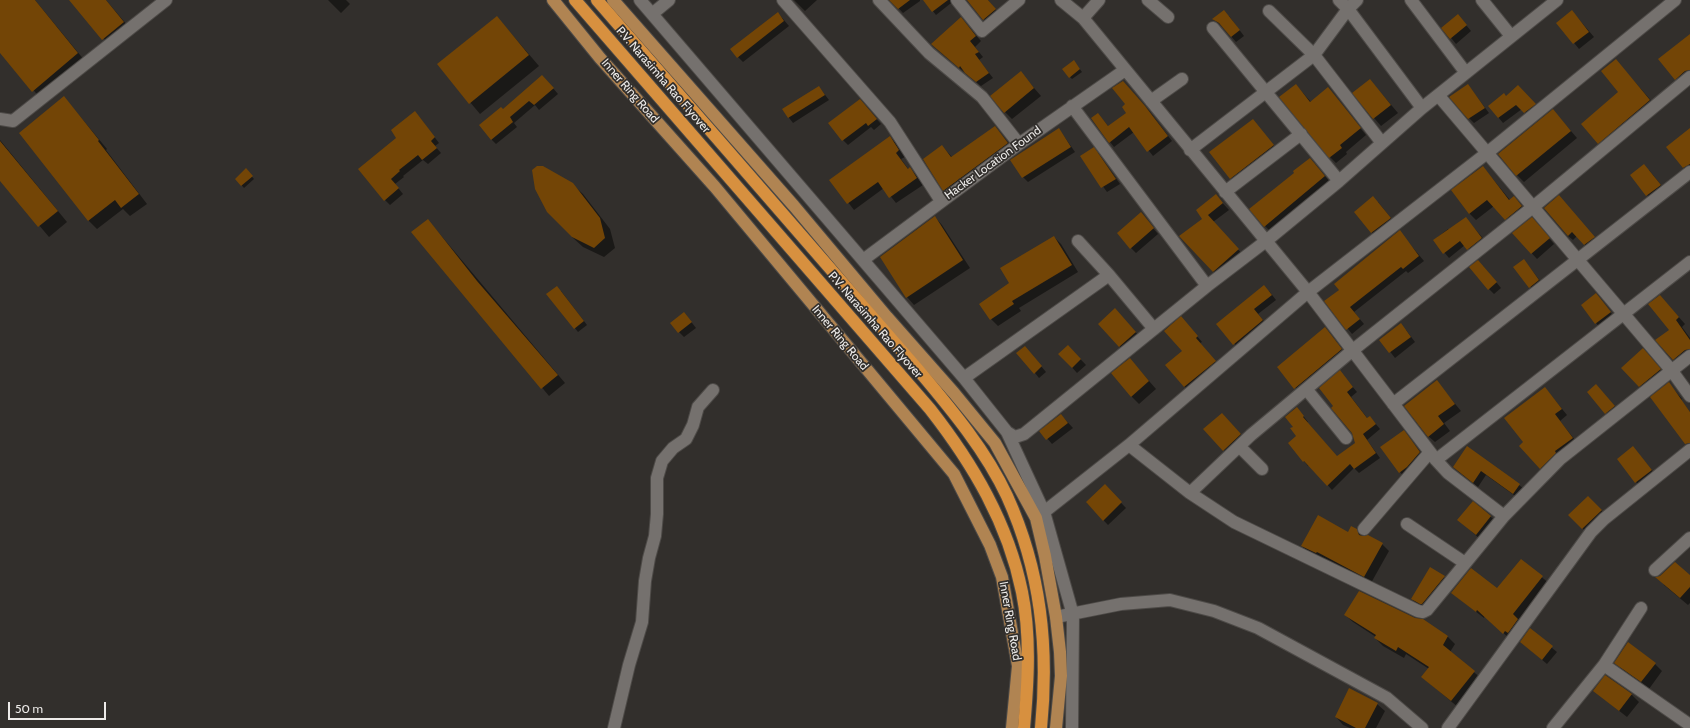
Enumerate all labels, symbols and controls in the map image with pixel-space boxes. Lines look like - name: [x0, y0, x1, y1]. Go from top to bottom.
- street label: P.V. Narasimha Rao Flyover: [613, 24, 713, 136]
- street label: Inner Ring Road: [598, 56, 662, 126]
- street label: Hacker Location Found: [942, 123, 1044, 203]
- street label: P.V. Narasimha Rao Flyover: [825, 269, 925, 381]
- street label: Inner Ring Road: [809, 303, 871, 373]
- street label: Inner Ring Road: [996, 580, 1024, 662]
- scale bar: [10, 694, 108, 720]
- text: 50 m: [15, 701, 43, 716]

